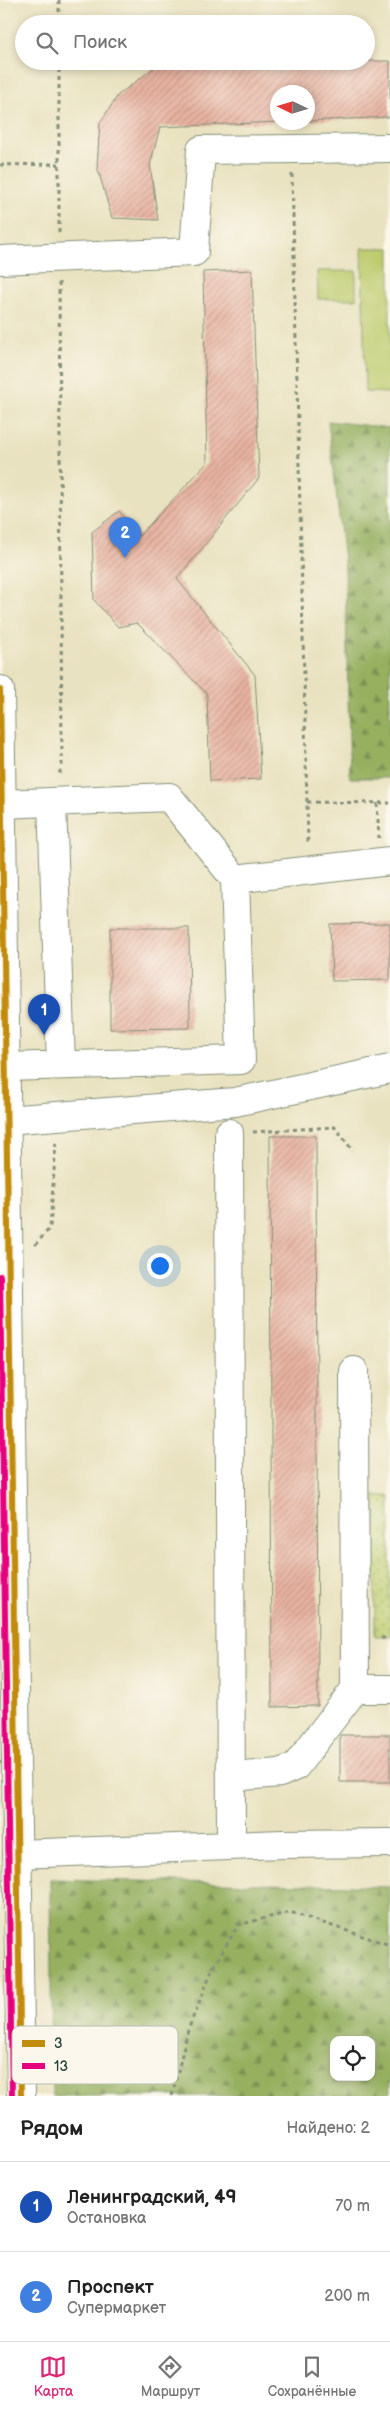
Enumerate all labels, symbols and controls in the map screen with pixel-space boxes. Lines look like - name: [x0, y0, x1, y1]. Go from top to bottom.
- search box: [15, 15, 375, 70]
- icon: search: [33, 29, 61, 57]
- text: Поиск: [73, 31, 127, 54]
- north arrow: [270, 85, 315, 130]
- pin: 2: [109, 517, 141, 558]
- pin: 1: [28, 994, 60, 1035]
- your location: [147, 1253, 173, 1279]
- legend: [12, 2026, 178, 2084]
- text: 3: [54, 2035, 63, 2052]
- map controls: [330, 2036, 375, 2081]
- button: locate: [330, 2036, 375, 2081]
- text: 13: [54, 2058, 68, 2075]
- text: Рядом: [20, 2116, 83, 2141]
- text: Найдено: 2: [286, 2119, 370, 2138]
- text: Ленинградский, 49: [67, 2186, 237, 2209]
- text: 1: [33, 2197, 39, 2216]
- text: 70 m: [335, 2197, 370, 2216]
- text: Остановка: [67, 2209, 146, 2228]
- text: Проспект: [67, 2276, 154, 2299]
- text: 2: [31, 2287, 41, 2306]
- text: 200 m: [324, 2287, 370, 2306]
- text: Супермаркет: [67, 2299, 166, 2318]
- tab: Карта: [34, 2353, 73, 2400]
- tab: Маршрут: [141, 2353, 200, 2400]
- tab: Сохранённые: [268, 2353, 356, 2400]

